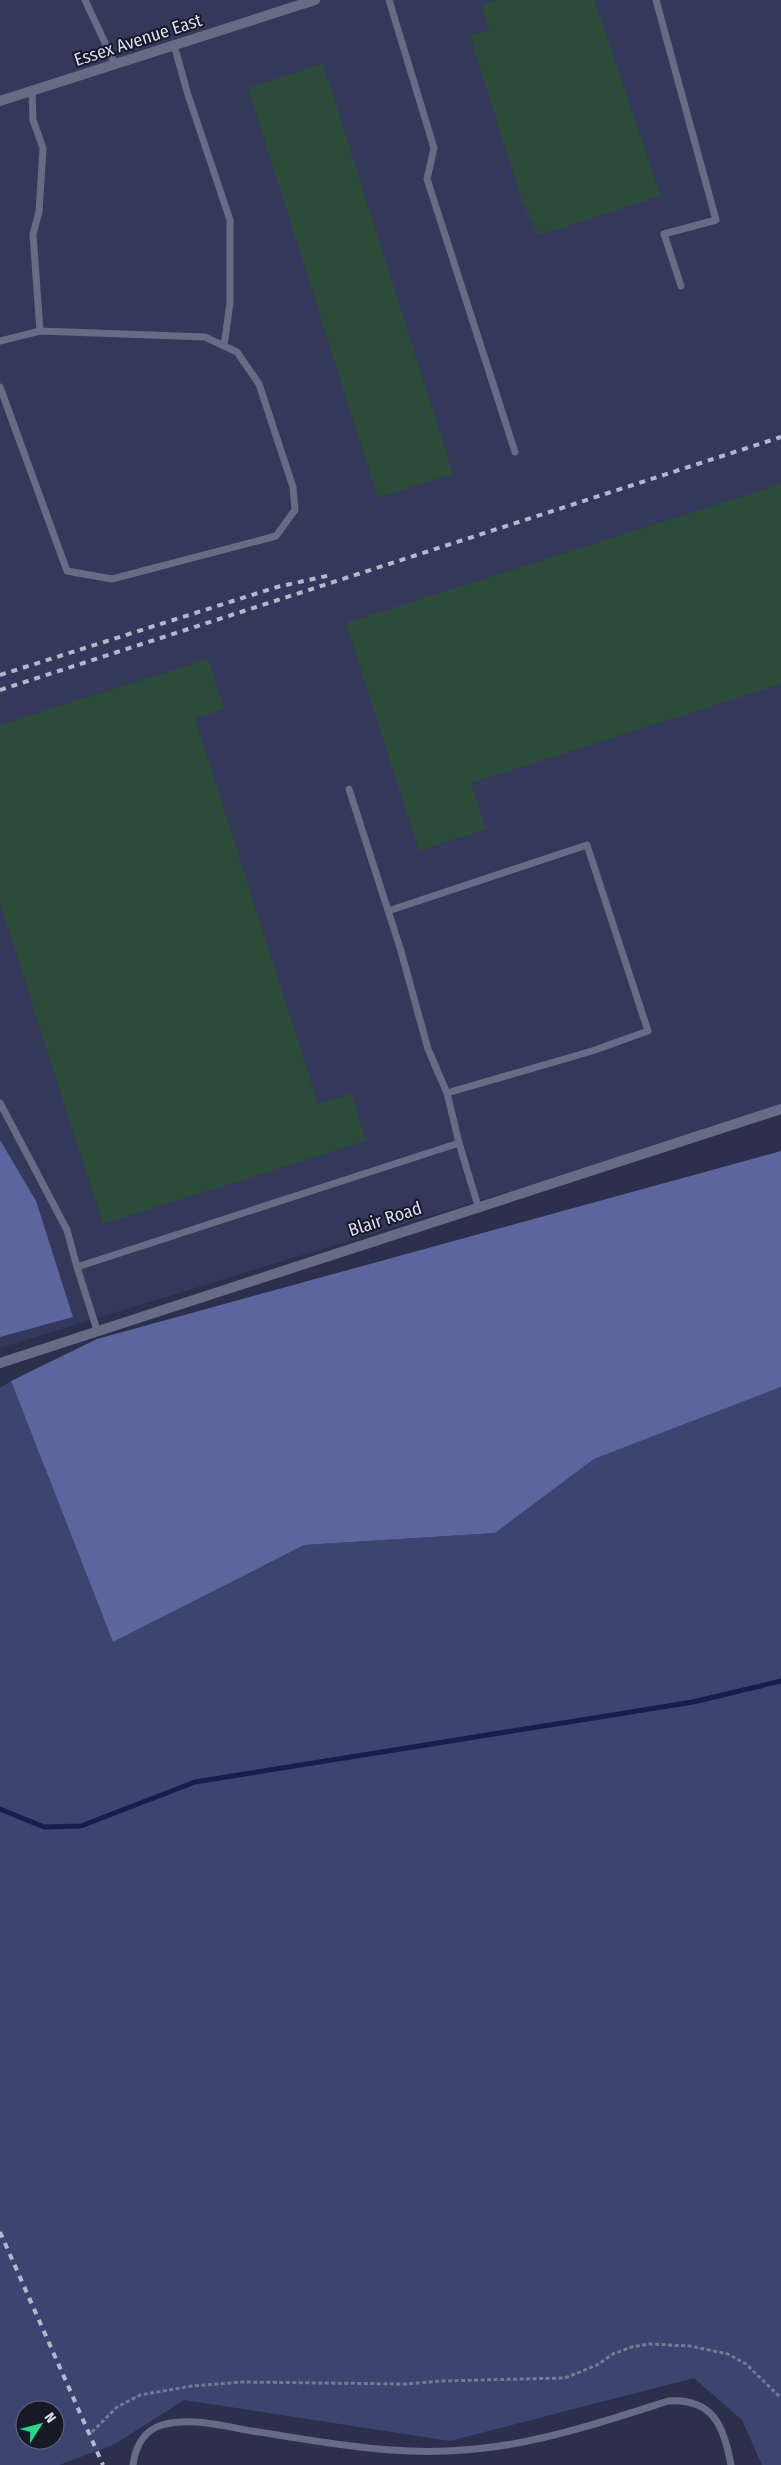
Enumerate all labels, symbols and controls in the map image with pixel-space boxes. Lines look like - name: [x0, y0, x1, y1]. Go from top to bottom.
- street label: Essex Avenue East: [71, 9, 205, 71]
- street label: Blair Road: [346, 1197, 424, 1241]
- north arrow: [15, 2400, 65, 2450]
- text: N: [41, 2409, 59, 2426]

